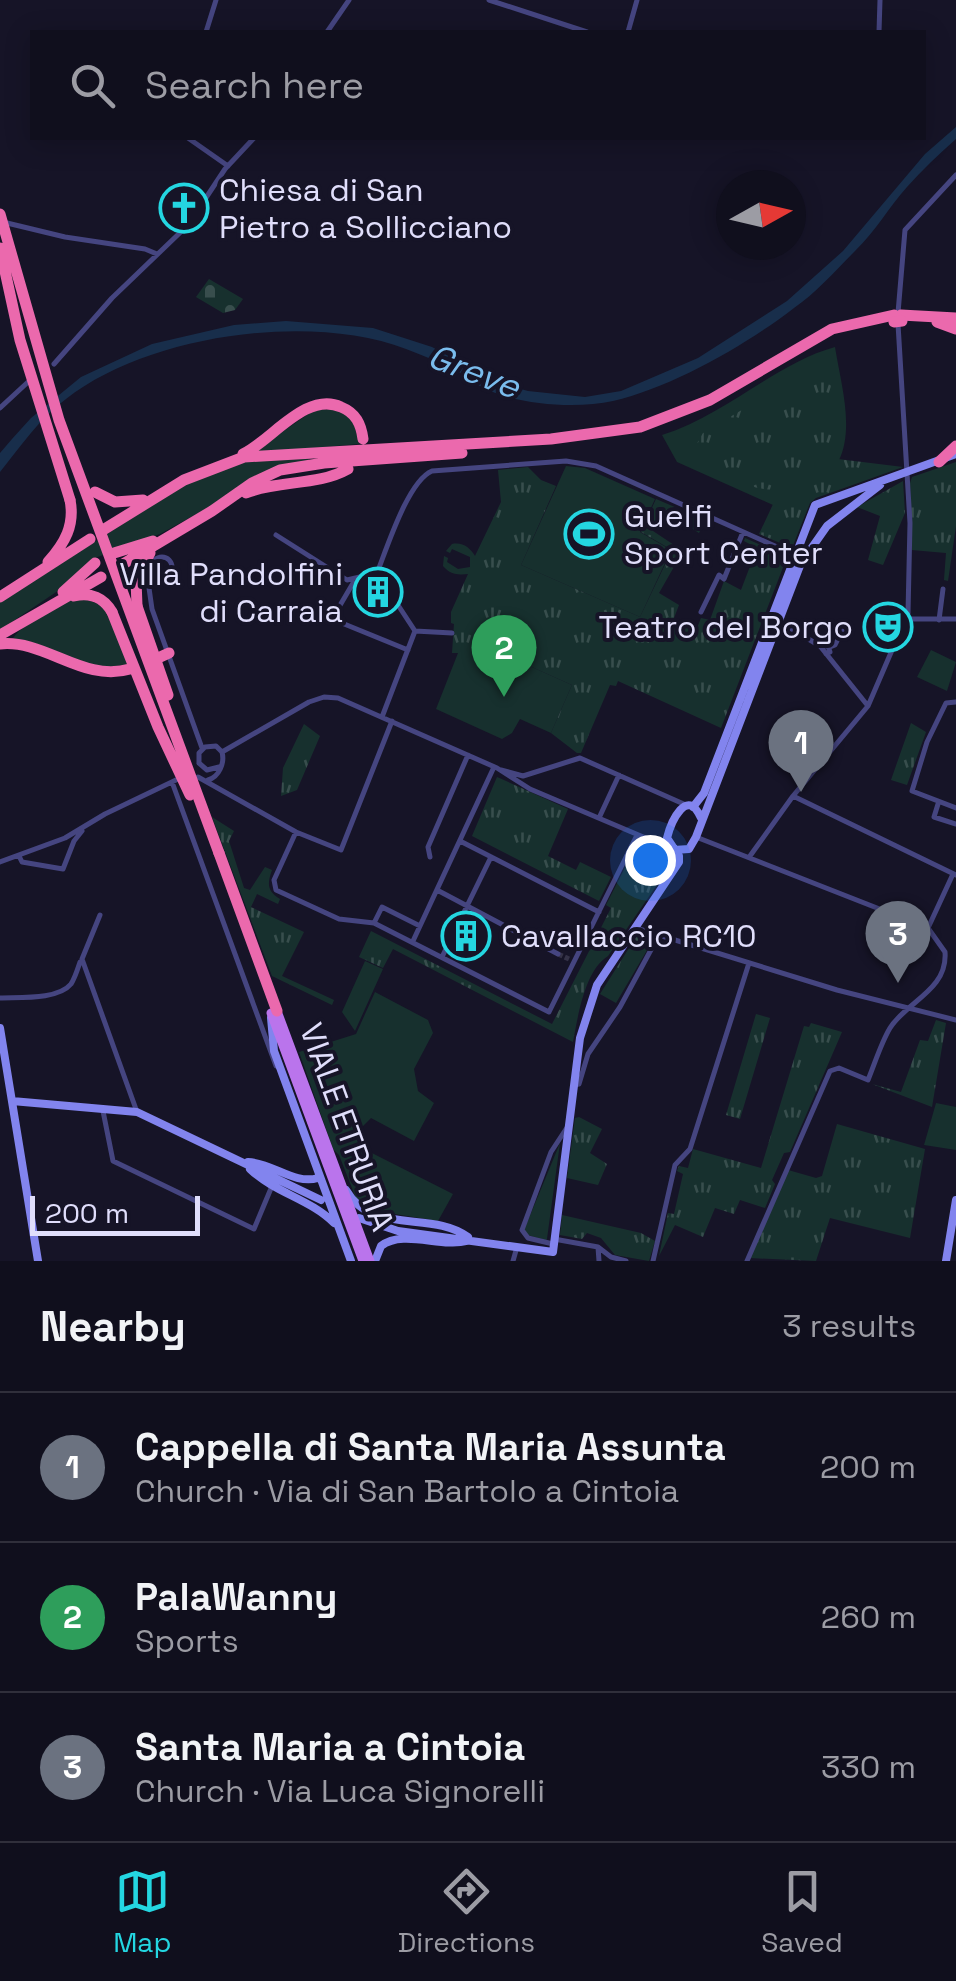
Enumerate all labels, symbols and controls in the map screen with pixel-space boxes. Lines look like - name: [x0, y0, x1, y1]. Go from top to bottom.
- search box: [30, 30, 926, 140]
- icon: search: [65, 58, 120, 113]
- text: Search here: [145, 61, 364, 109]
- place label: Chiesa di San Pietro a Sollicciano: [219, 170, 512, 247]
- north arrow: [716, 170, 806, 260]
- church icon: Chiesa di San Pietro a Sollicciano: [158, 182, 210, 234]
- water label: Greve: [422, 334, 527, 409]
- place label: Guelfi Sport Center: [624, 496, 823, 573]
- sports icon: Guelfi Sport Center: [563, 508, 615, 560]
- place label: Villa Pandolfini di Carraia: [119, 554, 343, 631]
- building icon: Villa Pandolfini di Carraia: [352, 566, 404, 618]
- theatre icon: Teatro del Borgo: [862, 601, 914, 653]
- place label: Teatro del Borgo: [599, 607, 853, 647]
- pin: 2: [472, 614, 536, 697]
- pin: 1: [768, 710, 834, 792]
- your location: [625, 835, 676, 886]
- pin: 3: [866, 900, 930, 983]
- building icon: Cavallaccio RC10: [440, 910, 492, 962]
- place label: Cavallaccio RC10: [501, 916, 757, 956]
- street label: VIALE ETRURIA: [291, 1018, 403, 1236]
- scale bar: [30, 1191, 200, 1236]
- text: 200 m: [45, 1195, 129, 1231]
- text: Nearby: [40, 1300, 186, 1353]
- text: 3 results: [782, 1306, 916, 1346]
- text: Cappella di Santa Maria Assunta: [135, 1423, 726, 1471]
- text: 1: [65, 1447, 80, 1487]
- text: 200 m: [820, 1447, 916, 1487]
- text: Church · Via di San Bartolo a Cintoia: [135, 1471, 679, 1511]
- text: PalaWanny: [135, 1573, 337, 1621]
- text: 2: [63, 1597, 82, 1637]
- text: 260 m: [821, 1597, 916, 1637]
- text: Sports: [135, 1621, 239, 1661]
- text: Santa Maria a Cintoia: [135, 1723, 525, 1771]
- text: 3: [63, 1747, 82, 1787]
- text: 330 m: [821, 1747, 916, 1787]
- text: Church · Via Luca Signorelli: [135, 1771, 545, 1811]
- tab: Map: [113, 1864, 171, 1960]
- tab: Directions: [398, 1864, 535, 1960]
- tab: Saved: [761, 1864, 843, 1960]

